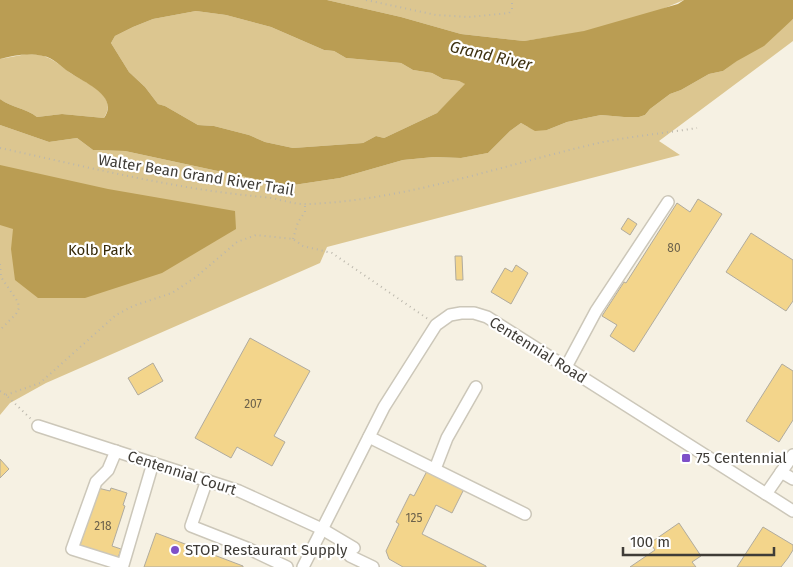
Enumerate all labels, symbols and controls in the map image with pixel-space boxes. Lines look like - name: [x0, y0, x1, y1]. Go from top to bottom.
- water label: Grand River: [448, 37, 535, 74]
- street label: Walter Bean Grand River Trail: [97, 151, 296, 199]
- park label: Kolb Park: [68, 241, 132, 259]
- house number: 80: [667, 241, 681, 255]
- street label: Centennial Road: [486, 313, 590, 387]
- house number: 207: [244, 397, 262, 411]
- street label: Centennial Court: [125, 447, 239, 499]
- place label: 75 Centennial: [696, 449, 787, 467]
- marker: 75 Centennial: [680, 452, 692, 464]
- house number: 125: [405, 511, 423, 525]
- house number: 218: [94, 519, 112, 533]
- scale bar: [623, 524, 774, 556]
- text: 100 m: [630, 533, 670, 551]
- place label: STOP Restaurant Supply: [185, 541, 348, 559]
- marker: STOP Restaurant Supply: [169, 544, 181, 556]

